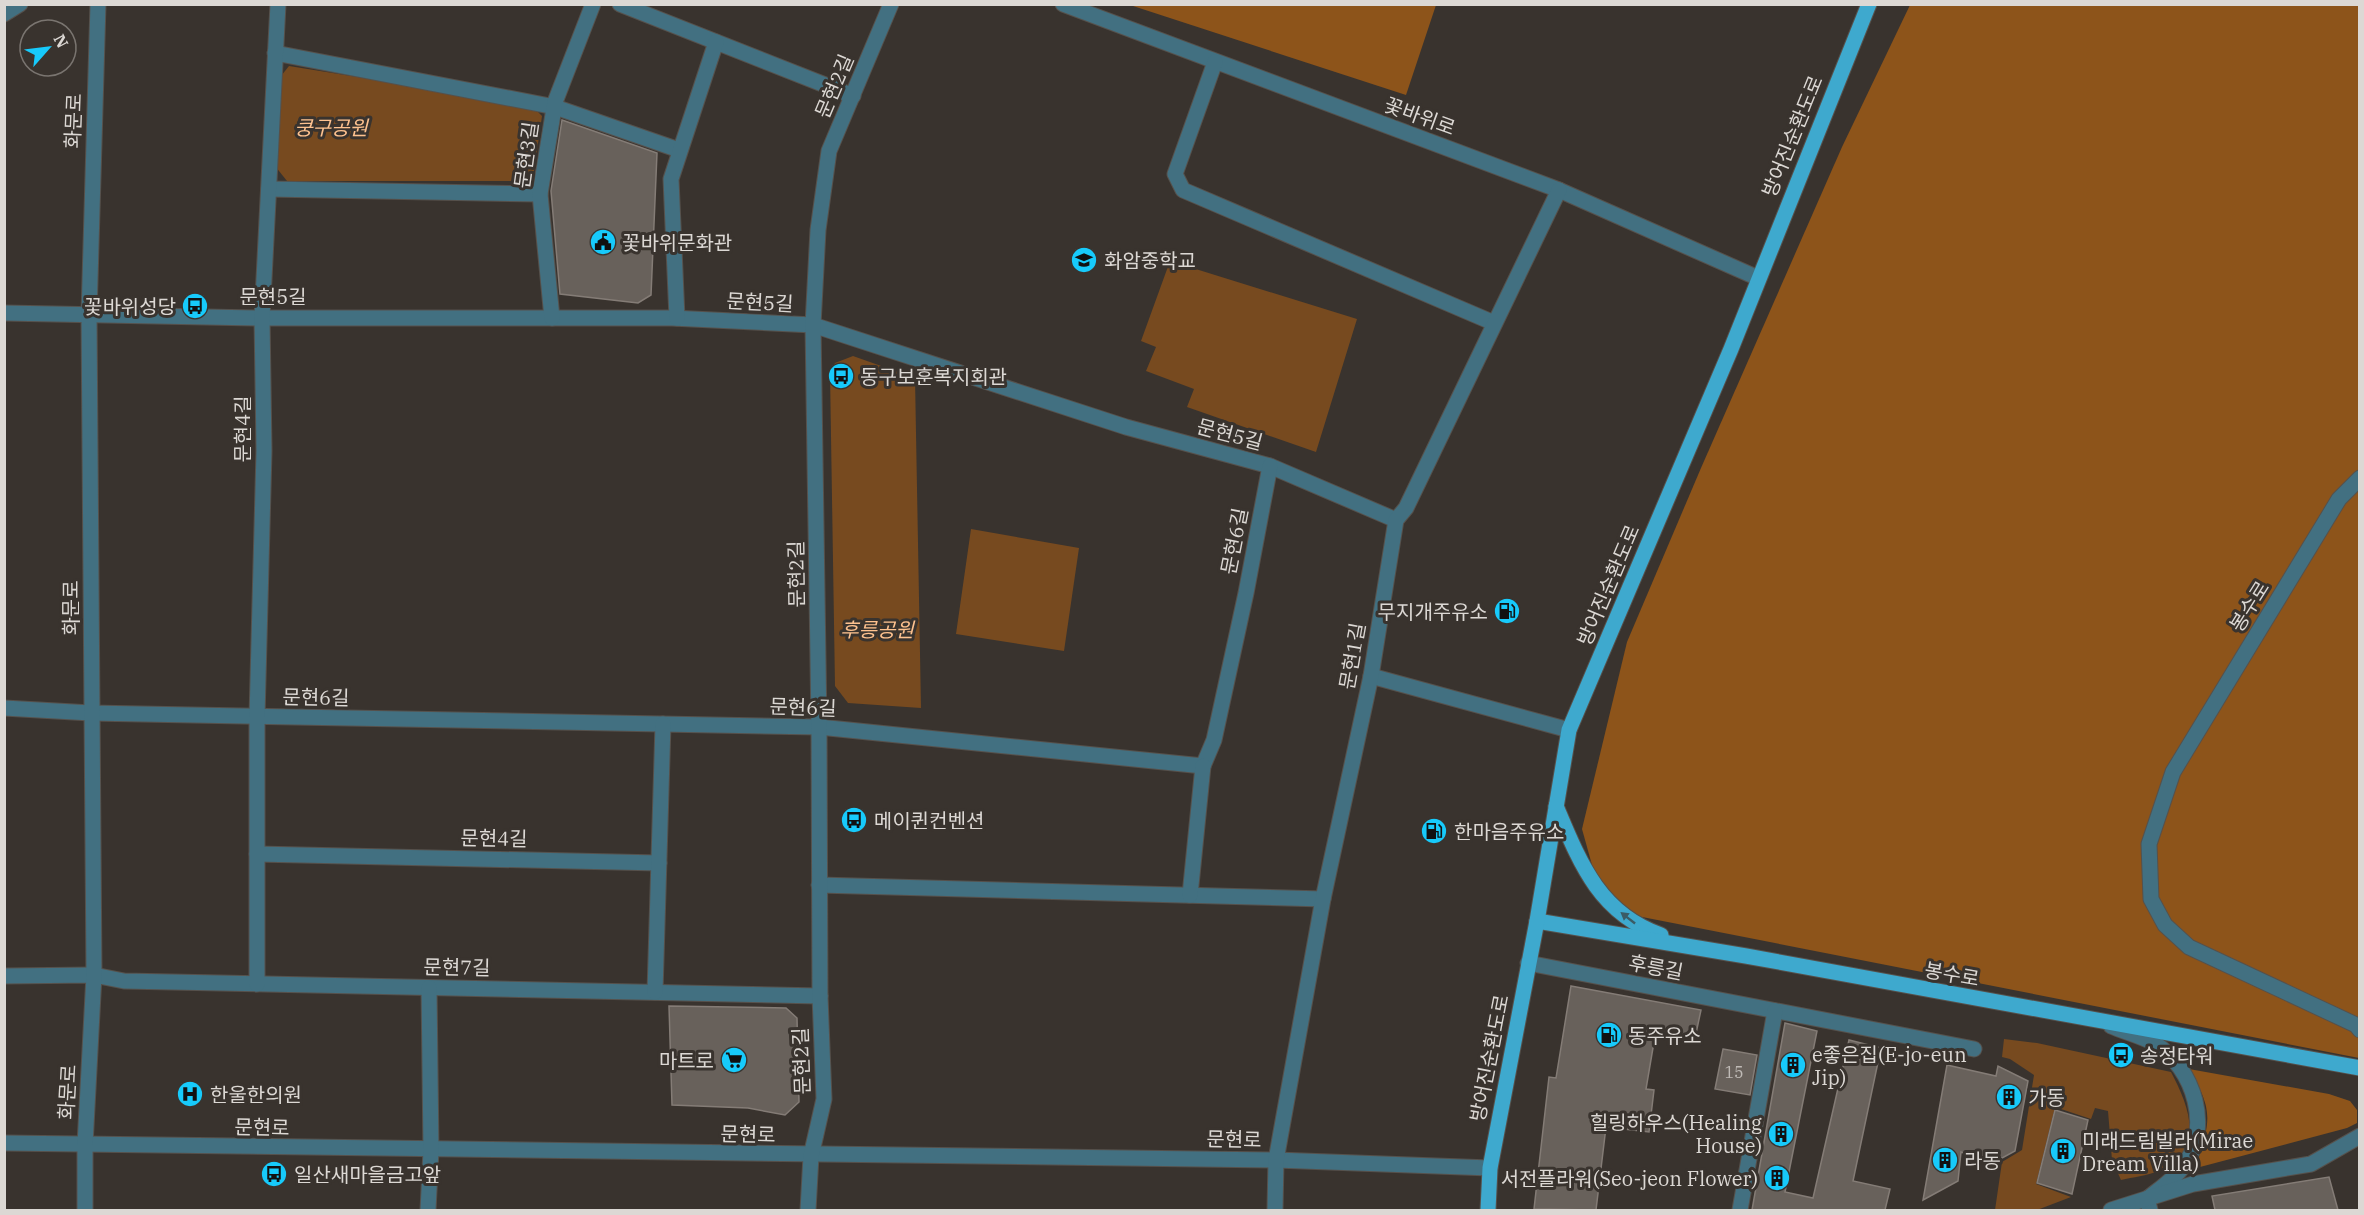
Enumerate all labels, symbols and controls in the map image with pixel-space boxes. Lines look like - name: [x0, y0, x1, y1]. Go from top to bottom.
- north arrow: [18, 18, 78, 78]
- text: N: [49, 31, 73, 51]
- street label: 문현2길: [808, 50, 860, 122]
- street label: 방어진순환도로: [1755, 71, 1829, 201]
- street label: 꽃바위로: [1381, 91, 1459, 141]
- street label: 화문로: [59, 93, 87, 149]
- park label: 쿵구공원: [294, 114, 369, 141]
- street label: 문현3길: [508, 120, 544, 190]
- public building icon: 꽃바위문화관: [588, 227, 618, 257]
- place label: 꽃바위문화관: [622, 229, 732, 256]
- school or university icon: 화암중학교: [1069, 245, 1099, 275]
- place label: 화암중학교: [1104, 247, 1196, 274]
- street label: 문현5길: [239, 283, 307, 310]
- street label: 문현5길: [726, 287, 794, 317]
- bus stop icon: 꽃바위성당: [180, 291, 210, 321]
- place label: 꽃바위성당: [84, 293, 176, 320]
- bus stop icon: 동구보훈복지회관: [826, 361, 856, 391]
- place label: 동구보훈복지회관: [860, 363, 1007, 390]
- street label: 문현4길: [229, 395, 256, 463]
- street label: 문현5길: [1194, 412, 1266, 456]
- street label: 문현6길: [1214, 505, 1254, 577]
- street label: 방어진순환도로: [1570, 520, 1646, 650]
- street label: 문현2길: [782, 540, 810, 608]
- street label: 봉수로: [2223, 575, 2275, 637]
- street label: 화문로: [57, 580, 84, 636]
- fuel station icon: 무지개주유소: [1492, 596, 1522, 626]
- place label: 무지개주유소: [1378, 598, 1488, 625]
- park label: 후릉공원: [840, 616, 915, 643]
- street label: 문현1길: [1333, 621, 1371, 691]
- street label: 문현6길: [282, 683, 350, 711]
- street label: 문현6길: [769, 692, 837, 722]
- bus stop icon: 메이퀸컨벤션: [839, 805, 869, 835]
- place label: 메이퀸컨벤션: [874, 807, 984, 834]
- fuel station icon: 한마음주유소: [1419, 816, 1449, 846]
- place label: 한마음주유소: [1454, 818, 1564, 845]
- street label: 문현4길: [460, 824, 528, 852]
- one-way arrow: [1620, 912, 1636, 925]
- street label: 후릉길: [1626, 948, 1686, 986]
- street label: 문현7길: [423, 953, 491, 981]
- street label: 봉수로: [1922, 956, 1982, 992]
- street label: 방어진순환도로: [1463, 992, 1515, 1124]
- fuel station icon: 동주유소: [1594, 1020, 1624, 1050]
- place label: 동주유소: [1628, 1022, 1702, 1049]
- street label: 문현2길: [786, 1027, 816, 1095]
- bus stop icon: 송정타워: [2106, 1040, 2136, 1070]
- place label: e좋은집(E-jo-eun Jip): [1812, 1041, 1967, 1091]
- place label: 송정타워: [2140, 1042, 2214, 1069]
- supermarket icon: 마트로: [719, 1045, 749, 1075]
- place label: 마트로: [659, 1047, 714, 1074]
- building icon: e좋은집(E-jo-eun Jip): [1778, 1050, 1808, 1080]
- house number: 15: [1724, 1062, 1744, 1082]
- street label: 화문로: [52, 1064, 82, 1120]
- hospital icon: 한울한의원: [175, 1079, 205, 1109]
- place label: 한울한의원: [210, 1081, 302, 1108]
- building icon: 가동: [1994, 1082, 2024, 1112]
- place label: 가동: [2028, 1084, 2065, 1111]
- place label: 힐링하우스(Healing House): [1590, 1109, 1762, 1159]
- street label: 문현로: [234, 1113, 290, 1141]
- building icon: 힐링하우스(Healing House): [1766, 1119, 1796, 1149]
- street label: 문현로: [720, 1120, 776, 1148]
- street label: 문현로: [1206, 1125, 1262, 1153]
- place label: 미래드림빌라(Mirae Dream Villa): [2082, 1127, 2253, 1177]
- building icon: 미래드림빌라(Mirae Dream Villa): [2048, 1136, 2078, 1166]
- building icon: 라동: [1930, 1145, 1960, 1175]
- place label: 라동: [1964, 1147, 2001, 1174]
- bus stop icon: 일산새마을금고앞: [259, 1159, 289, 1189]
- place label: 일산새마을금고앞: [294, 1161, 441, 1188]
- building icon: 서전플라워(Seo-jeon Flower): [1762, 1163, 1792, 1193]
- place label: 서전플라워(Seo-jeon Flower): [1501, 1165, 1758, 1192]

